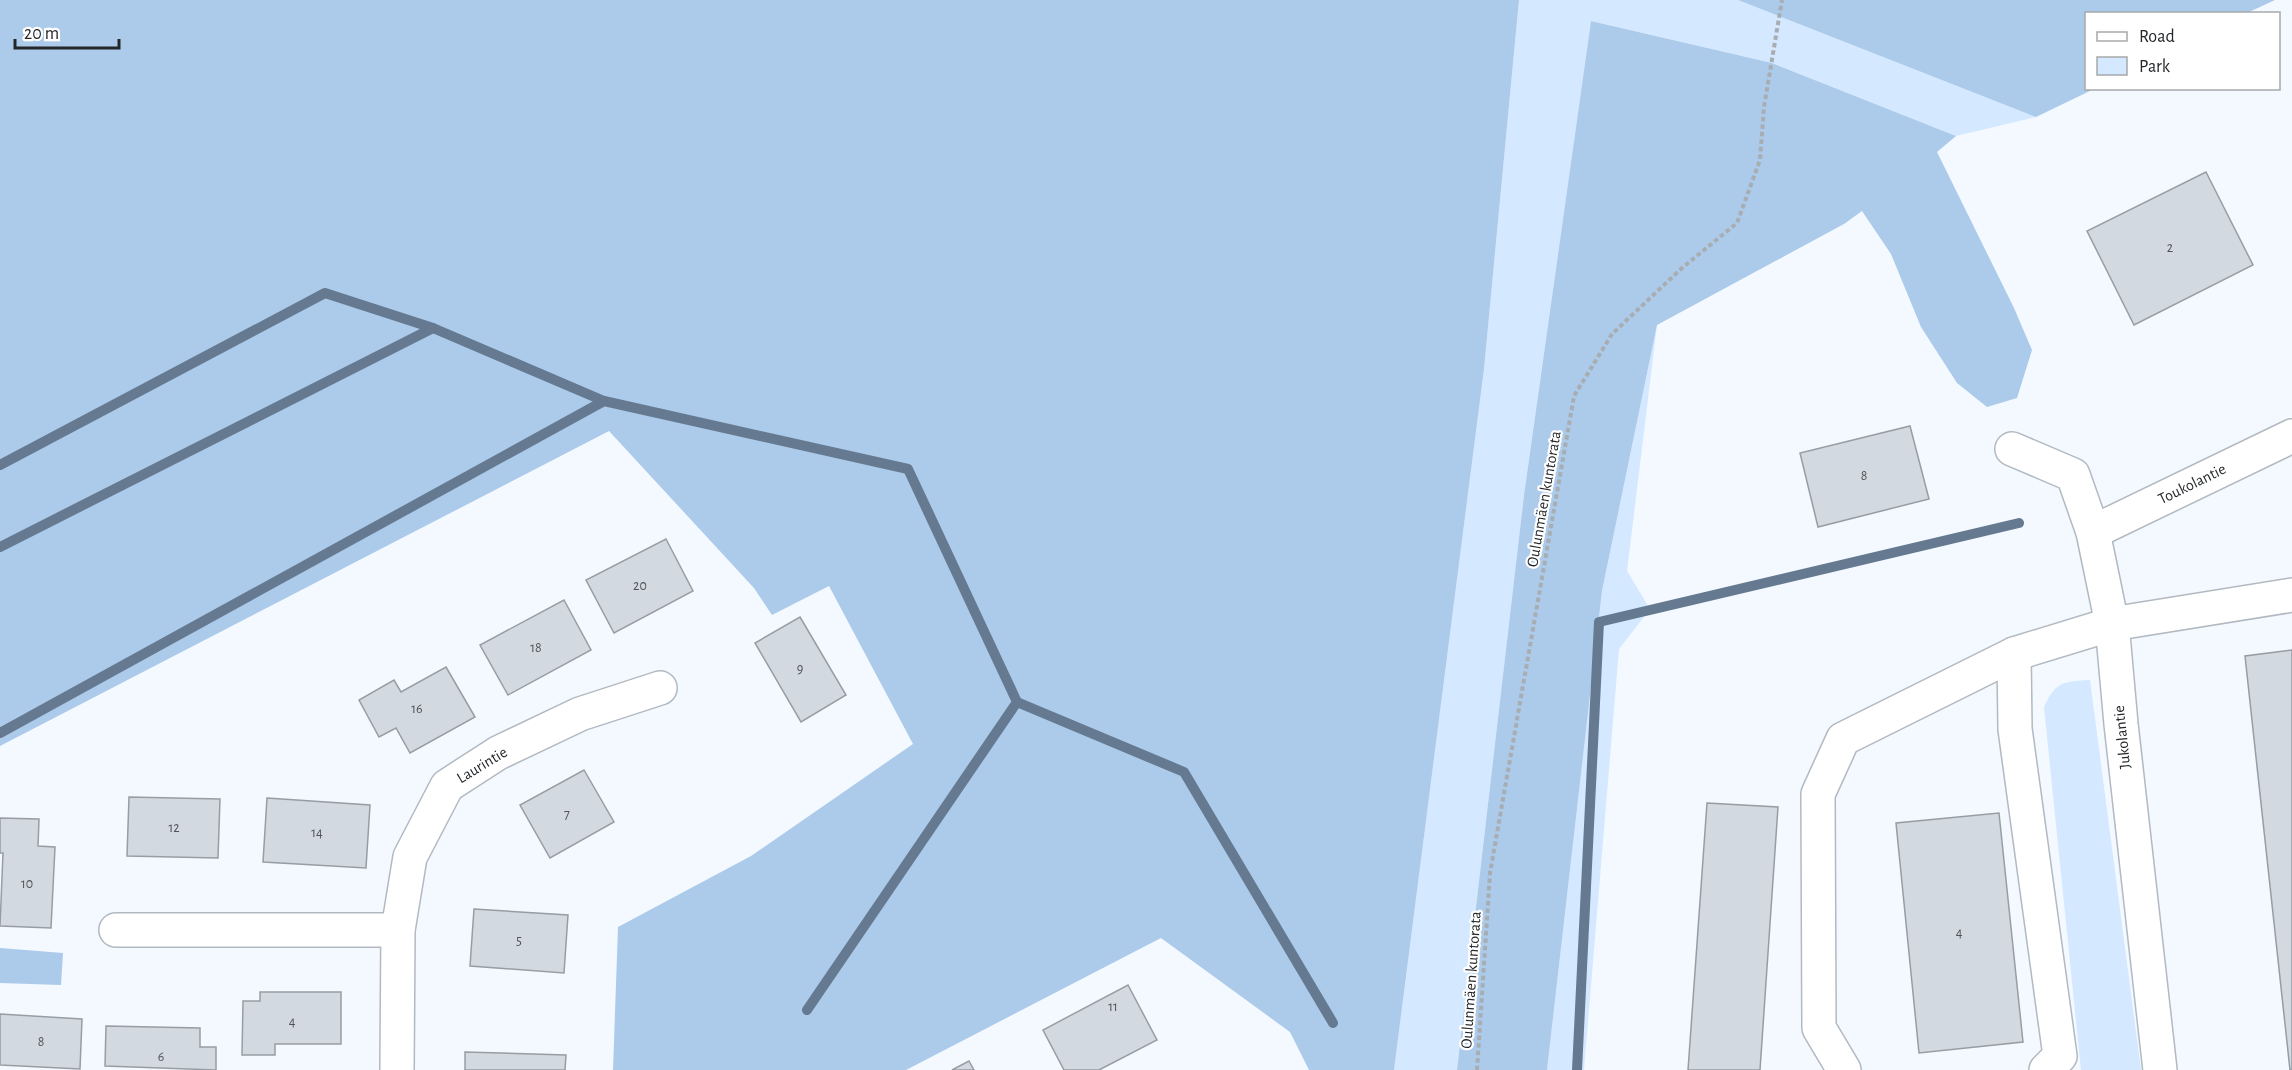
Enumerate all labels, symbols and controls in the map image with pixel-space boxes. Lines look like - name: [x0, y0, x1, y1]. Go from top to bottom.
- scale bar: [15, 12, 118, 50]
- legend: [2085, 12, 2280, 90]
- text: 20 m: [24, 25, 59, 43]
- text: Road: [2139, 28, 2175, 46]
- text: Park: [2139, 58, 2171, 76]
- house number: 2: [2167, 241, 2173, 255]
- street label: Oulunmäen kuntorata: [1524, 430, 1564, 568]
- street label: Toukolantie: [2155, 461, 2229, 507]
- house number: 8: [1861, 469, 1867, 483]
- house number: 20: [633, 579, 647, 593]
- house number: 18: [530, 641, 542, 655]
- house number: 9: [797, 662, 803, 676]
- house number: 16: [411, 702, 423, 716]
- street label: Jukolantie: [2111, 705, 2133, 769]
- street label: Laurintie: [454, 744, 510, 786]
- house number: 7: [564, 807, 570, 821]
- house number: 12: [168, 821, 180, 835]
- house number: 14: [311, 826, 323, 840]
- house number: 10: [21, 877, 33, 891]
- street label: Oulunmäen kuntorata: [1458, 911, 1484, 1049]
- house number: 4: [1956, 926, 1963, 940]
- house number: 5: [516, 934, 522, 948]
- house number: 11: [1108, 1000, 1118, 1014]
- house number: 4: [289, 1015, 296, 1029]
- house number: 8: [38, 1035, 44, 1049]
- house number: 6: [158, 1050, 164, 1064]

